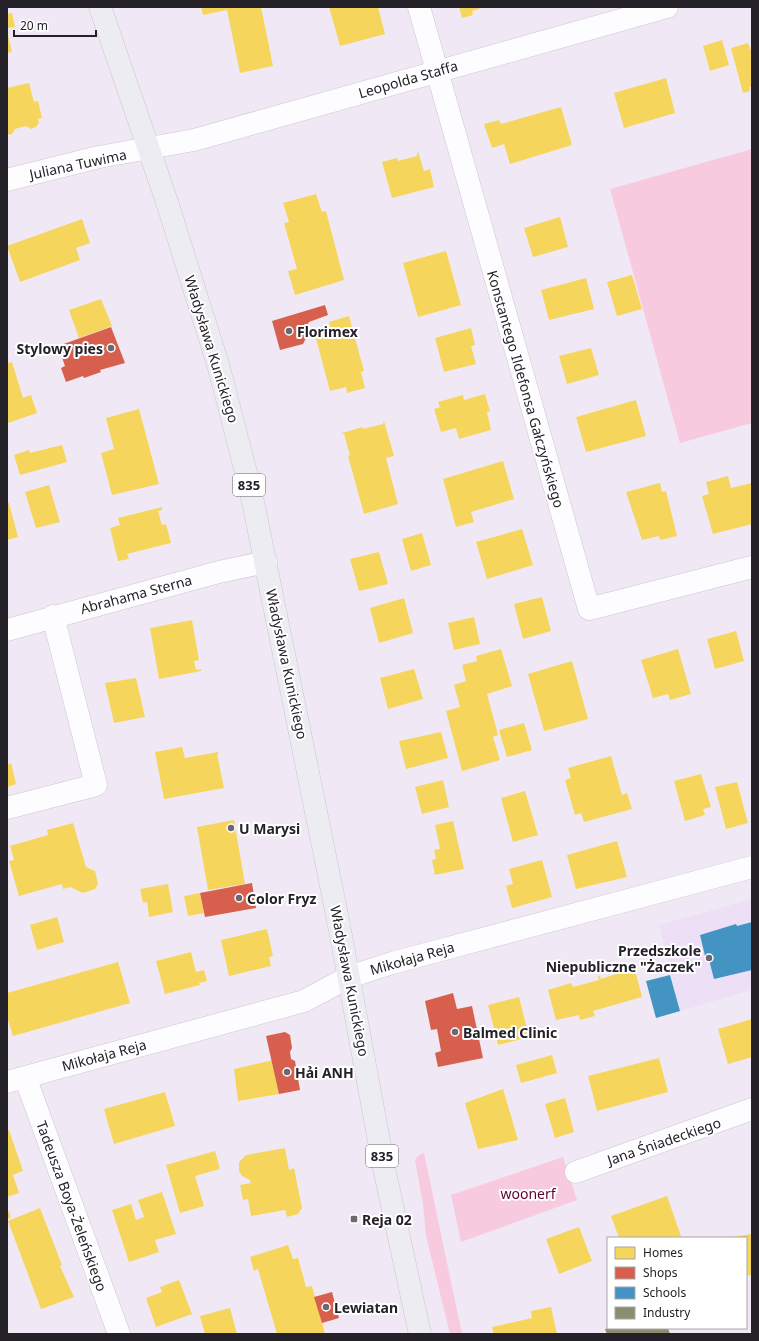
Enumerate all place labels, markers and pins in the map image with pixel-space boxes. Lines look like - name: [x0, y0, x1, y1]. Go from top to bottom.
- place label: Florimex: [297, 322, 359, 341]
- marker: Florimex: [284, 326, 294, 336]
- place label: Stylowy pies: [17, 339, 103, 358]
- marker: Stylowy pies: [106, 343, 116, 353]
- place label: U Marysi: [239, 819, 300, 838]
- marker: U Marysi: [226, 823, 236, 833]
- place label: Color Fryz: [247, 889, 316, 908]
- marker: Color Fryz: [234, 893, 244, 903]
- place label: Przedszkole Niepubliczne "Żaczek": [546, 941, 701, 976]
- marker: Przedszkole Niepubliczne "Żaczek": [704, 953, 714, 963]
- place label: Balmed Clinic: [463, 1023, 557, 1042]
- marker: Balmed Clinic: [450, 1027, 460, 1037]
- place label: Hải ANH: [295, 1063, 354, 1082]
- marker: Hải ANH: [282, 1067, 292, 1077]
- place label: Reja 02: [362, 1210, 412, 1229]
- marker: Reja 02: [349, 1214, 359, 1224]
- place label: Lewiatan: [334, 1298, 398, 1317]
- marker: Lewiatan: [321, 1302, 331, 1312]

